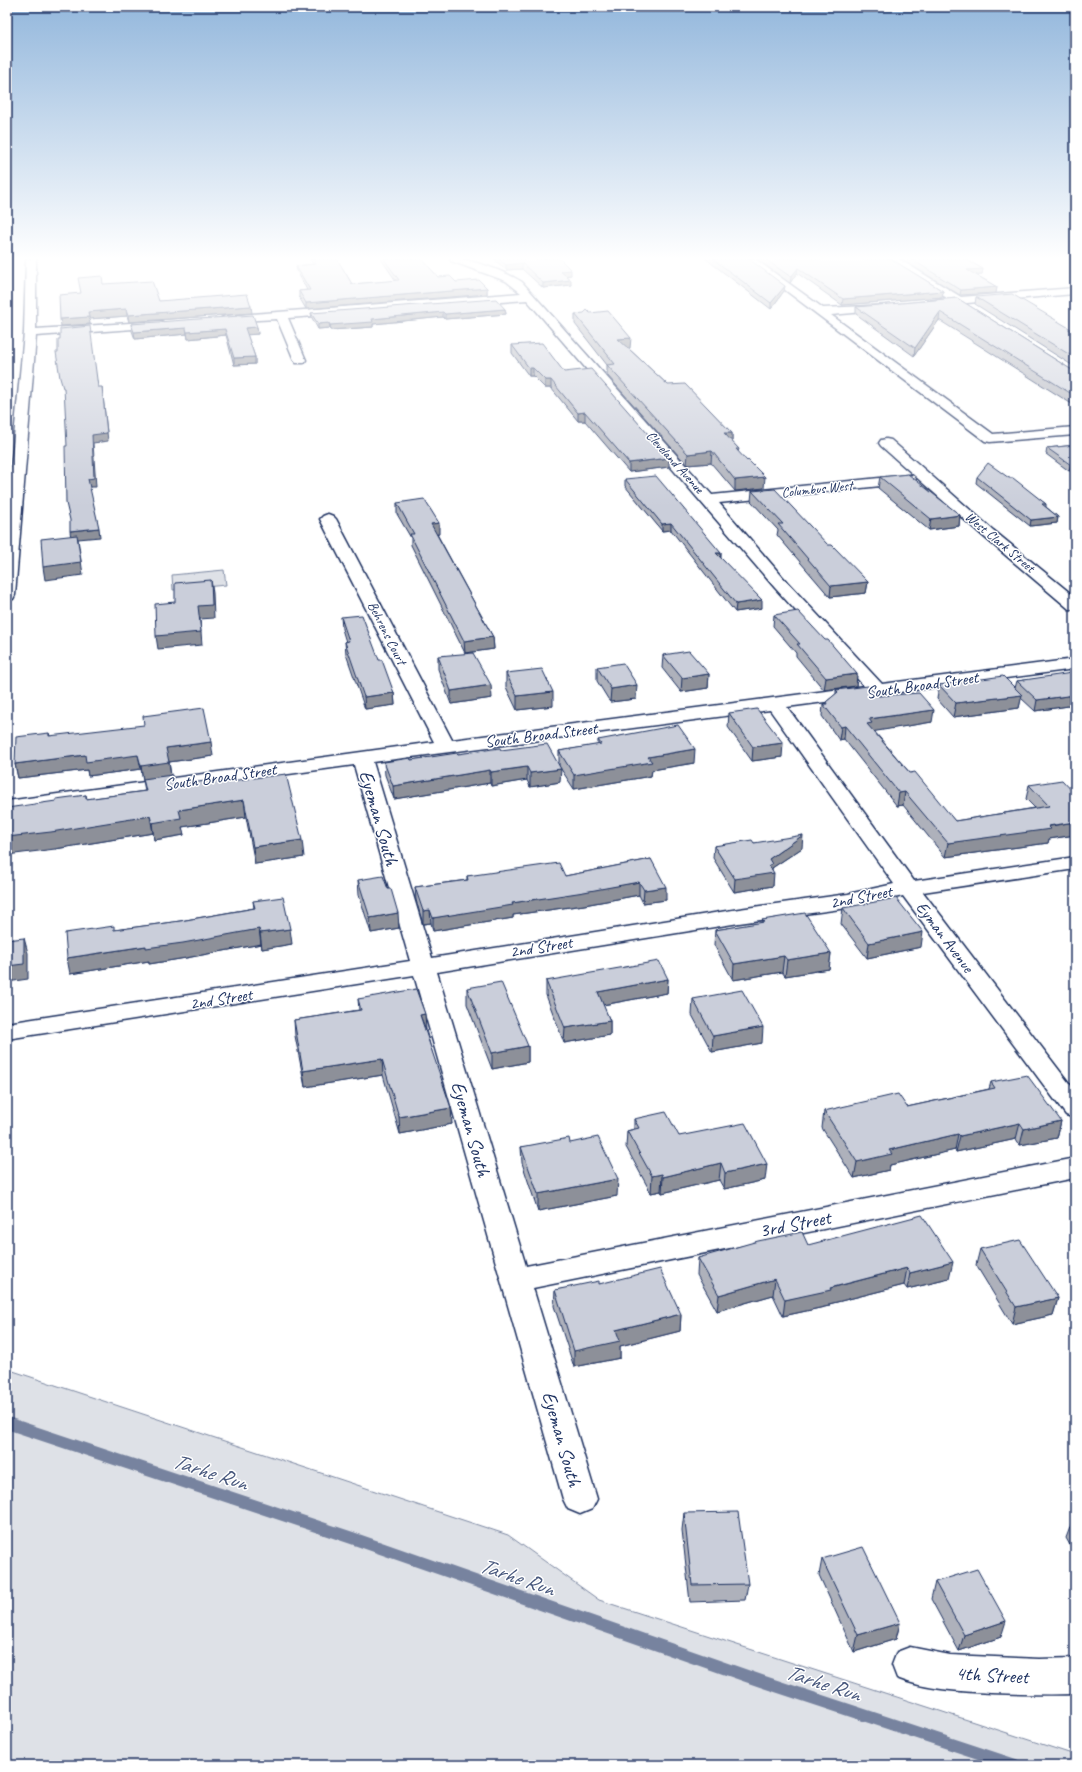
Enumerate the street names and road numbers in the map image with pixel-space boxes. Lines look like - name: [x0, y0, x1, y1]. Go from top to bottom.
- street label: Cleveland Avenue: [642, 427, 708, 498]
- street label: Columbus West: [781, 477, 856, 501]
- street label: West Clark Street: [962, 508, 1039, 577]
- street label: Behrens Court: [364, 598, 411, 670]
- street label: South Broad Street: [864, 666, 982, 703]
- street label: South Broad Street: [484, 717, 601, 752]
- street label: South Broad Street: [162, 758, 280, 795]
- street label: Eyeman South: [353, 768, 405, 869]
- street label: 2nd Street: [828, 880, 896, 913]
- street label: Eyman Avenue: [912, 897, 979, 978]
- street label: 2nd Street: [508, 931, 576, 962]
- street label: 2nd Street: [188, 983, 256, 1014]
- street label: Eyeman South: [445, 1079, 497, 1180]
- street label: 3rd Street: [757, 1204, 835, 1243]
- street label: Eyeman South: [536, 1389, 588, 1490]
- street label: 4th Street: [955, 1661, 1031, 1690]

